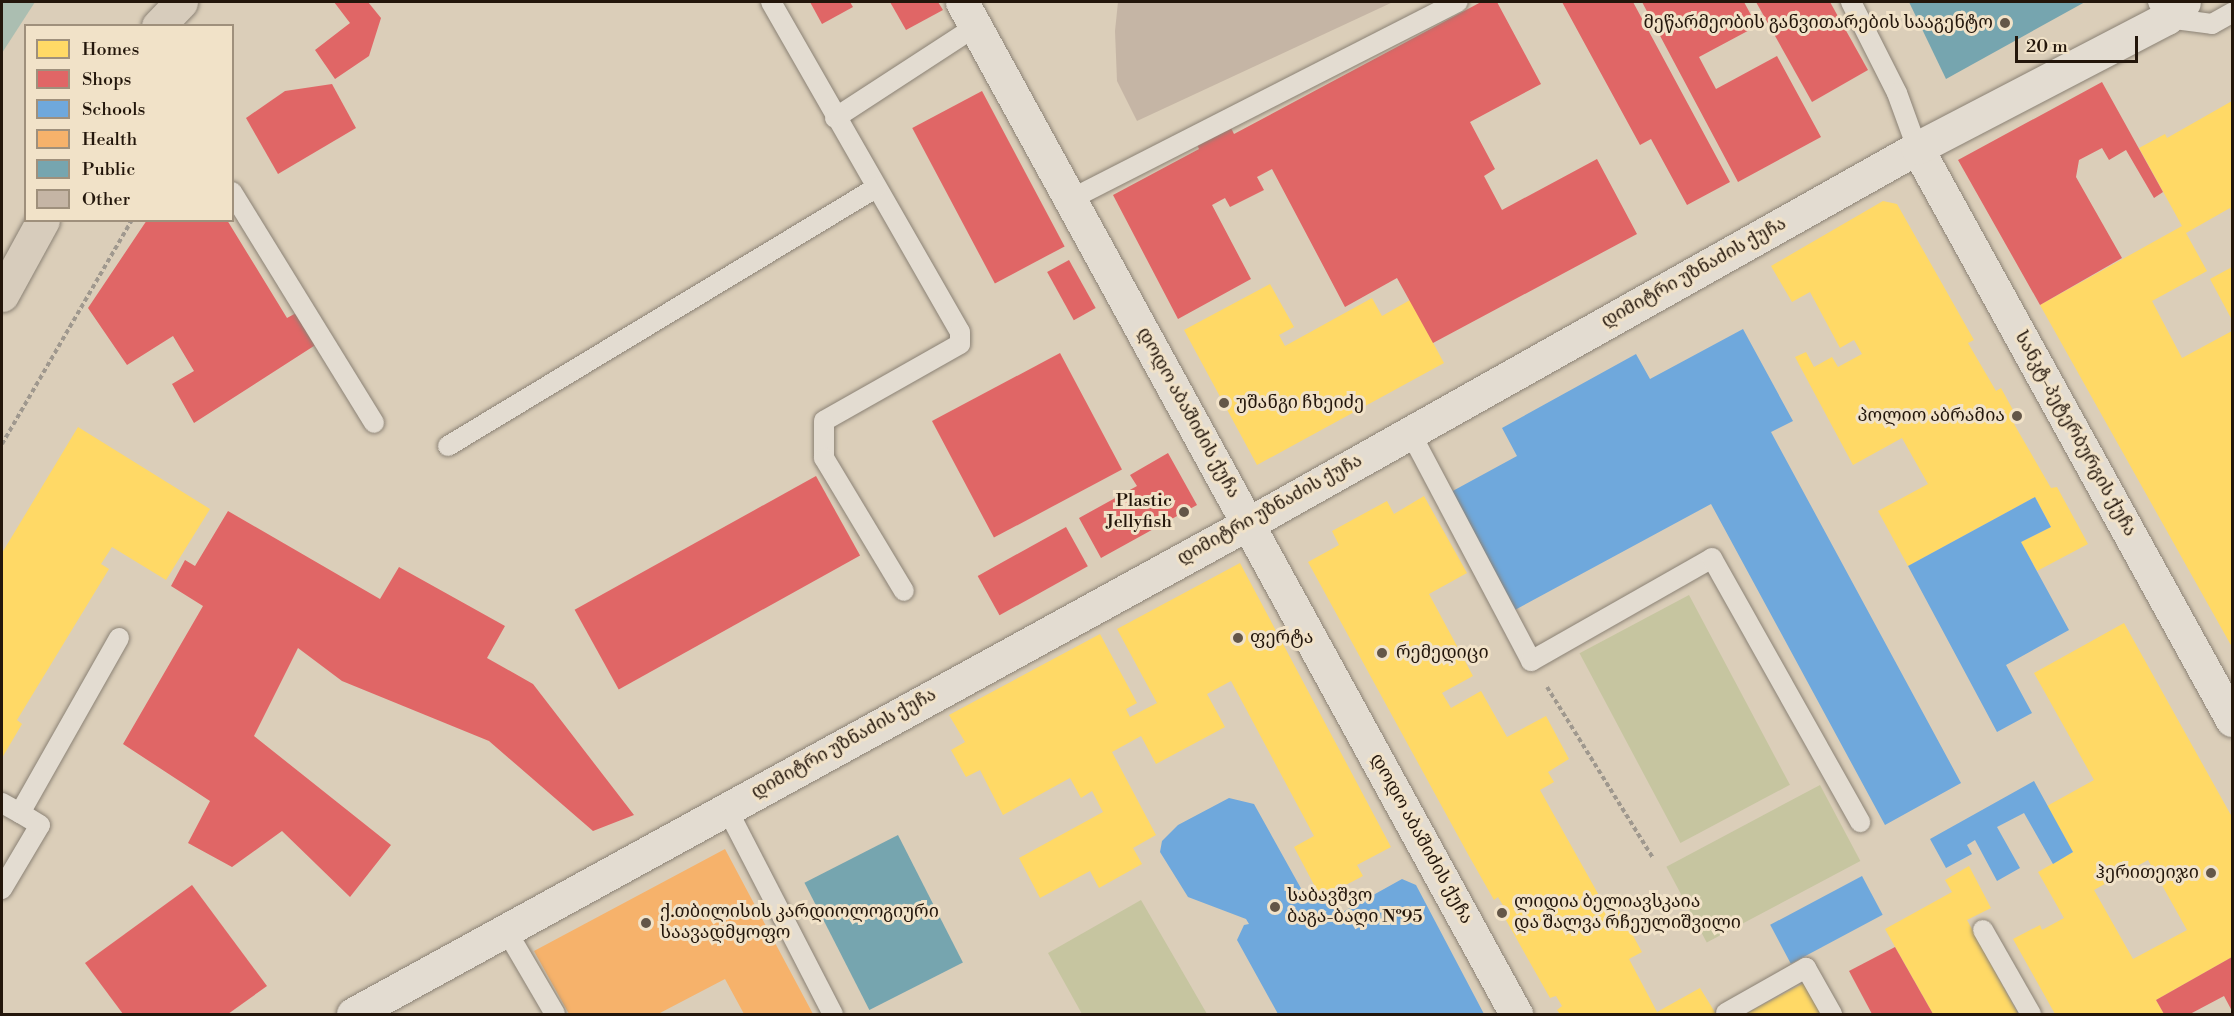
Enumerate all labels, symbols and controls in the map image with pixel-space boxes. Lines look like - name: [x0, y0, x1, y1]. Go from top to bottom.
- place label: მეწარმეობის განვითარების სააგენტო: [1644, 12, 1993, 34]
- marker: მეწარმეობის განვითარების სააგენტო: [1998, 16, 2012, 30]
- legend: [24, 24, 234, 222]
- scale bar: [2018, 24, 2141, 62]
- text: 20 m: [2026, 35, 2068, 58]
- text: Homes: [82, 38, 139, 61]
- text: Shops: [82, 68, 131, 91]
- text: Schools: [82, 98, 145, 121]
- text: Health: [82, 128, 137, 151]
- text: Public: [82, 158, 135, 181]
- text: Other: [82, 188, 130, 211]
- street label: დიმიტრი უზნაძის ქუჩა: [1598, 213, 1790, 333]
- street label: დოდო აბაშიძის ქუჩა: [1132, 324, 1244, 502]
- street label: სანკტ-პეტერბურგის ქუჩა: [2010, 328, 2140, 540]
- place label: უშანგი ჩხეიძე: [1236, 392, 1364, 414]
- marker: უშანგი ჩხეიძე: [1217, 396, 1231, 410]
- place label: პოლიო აბრამია: [1858, 405, 2005, 427]
- marker: პოლიო აბრამია: [2010, 409, 2024, 423]
- street label: დიმიტრი უზნაძის ქუჩა: [1174, 450, 1366, 570]
- place label: Plastic Jellyfish: [1106, 491, 1172, 534]
- marker: Plastic Jellyfish: [1177, 505, 1191, 519]
- place label: ფერტა: [1250, 627, 1313, 649]
- marker: ფერტა: [1231, 631, 1245, 645]
- place label: რემედიცი: [1396, 642, 1489, 664]
- marker: რემედიცი: [1373, 644, 1391, 662]
- street label: დიმიტრი უზნაძის ქუჩა: [748, 684, 940, 804]
- street label: დოდო აბაშიძის ქუჩა: [1365, 750, 1477, 928]
- place label: ჰერითეიჯი: [2096, 862, 2199, 884]
- marker: ჰერითეიჯი: [2204, 866, 2218, 880]
- place label: საბავშვო ბაგა-ბაღი №95: [1287, 886, 1422, 928]
- place label: ლიდია ბელიავსკაია და შალვა რჩეულიშვილი: [1514, 892, 1741, 934]
- marker: საბავშვო ბაგა-ბაღი №95: [1268, 900, 1282, 914]
- place label: ქ.თბილისის კარდიოლოგიური საავადმყოფო: [660, 902, 939, 944]
- marker: ლიდია ბელიავსკაია და შალვა რჩეულიშვილი: [1495, 906, 1509, 920]
- marker: ქ.თბილისის კარდიოლოგიური საავადმყოფო: [637, 914, 655, 932]

